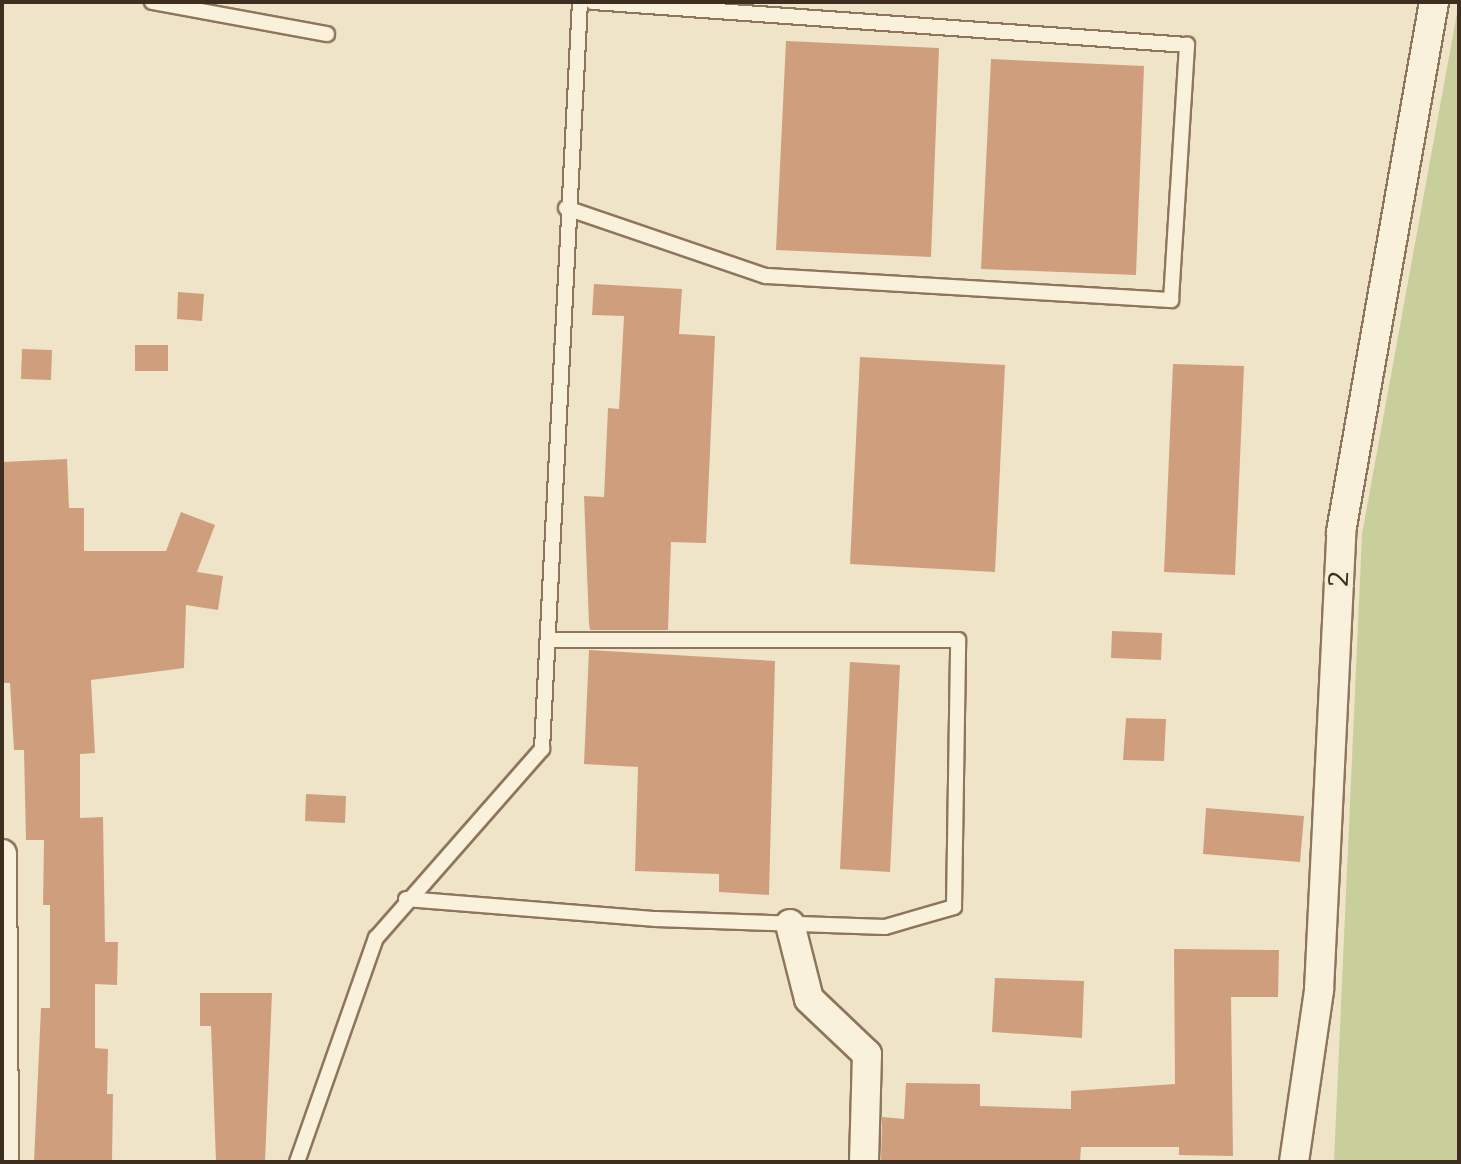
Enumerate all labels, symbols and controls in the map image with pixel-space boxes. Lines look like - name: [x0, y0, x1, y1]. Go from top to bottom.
- street label: 2: [1322, 571, 1356, 587]

